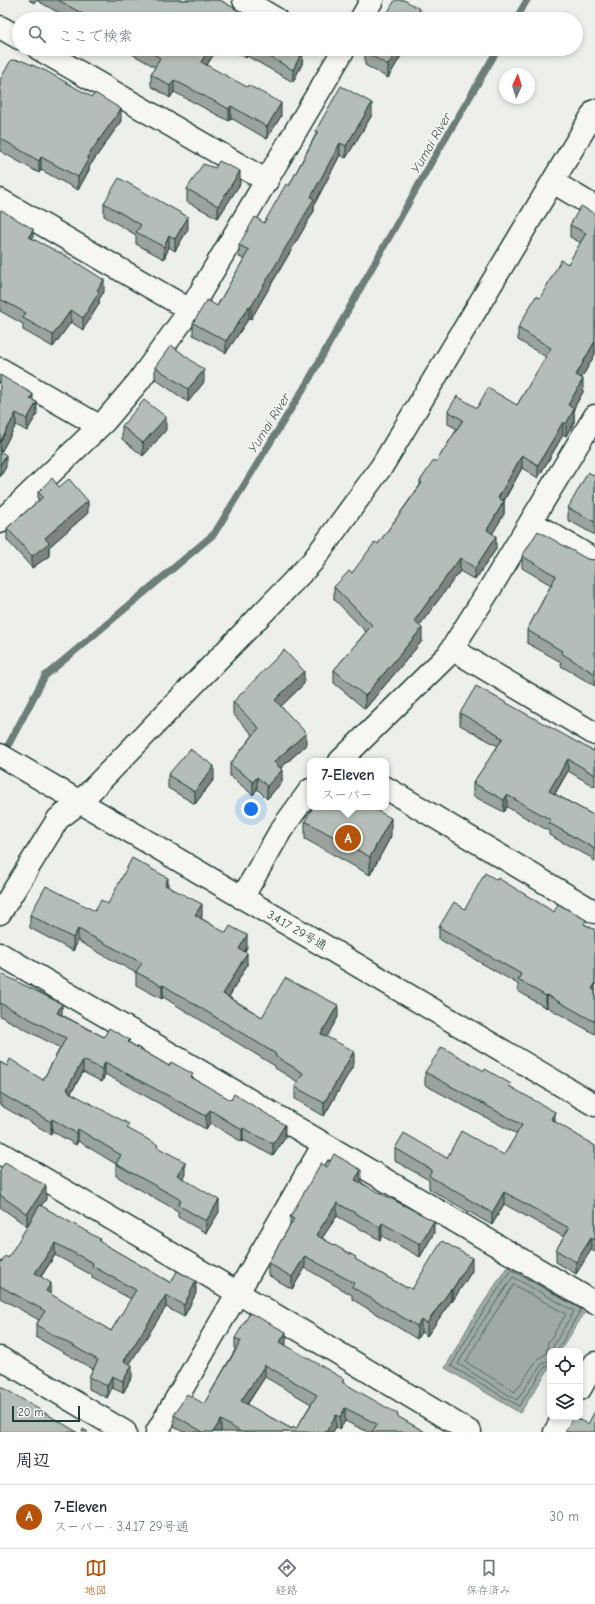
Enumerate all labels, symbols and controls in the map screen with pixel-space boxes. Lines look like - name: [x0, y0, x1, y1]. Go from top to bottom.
- search box: [12, 12, 583, 56]
- icon: search: [26, 23, 48, 45]
- text: ここで検索: [58, 27, 133, 45]
- north arrow: [499, 68, 535, 104]
- water label: Yumai River: [408, 109, 455, 176]
- water label: Yumai River: [245, 390, 294, 455]
- popup: [307, 758, 389, 810]
- text: 7-Eleven: [321, 766, 375, 784]
- text: スーパー: [321, 787, 373, 802]
- your location: [241, 799, 261, 819]
- pin: A: [335, 823, 361, 853]
- street label: 3.4.17 29号通: [265, 907, 329, 953]
- map controls: [547, 1348, 583, 1420]
- button: locate: [547, 1348, 583, 1384]
- button: layers: [547, 1384, 583, 1420]
- scale bar: [12, 1404, 80, 1423]
- text: 20 m: [18, 1406, 43, 1419]
- text: 周辺: [16, 1451, 50, 1470]
- text: 7-Eleven: [54, 1498, 107, 1516]
- text: A: [25, 1509, 33, 1524]
- text: 30 m: [549, 1509, 579, 1524]
- text: スーパー · 3.4.17 29号通: [54, 1519, 189, 1534]
- tab: 地図: [85, 1557, 107, 1597]
- tab: 経路: [276, 1557, 298, 1597]
- tab: 保存済み: [467, 1557, 511, 1597]

